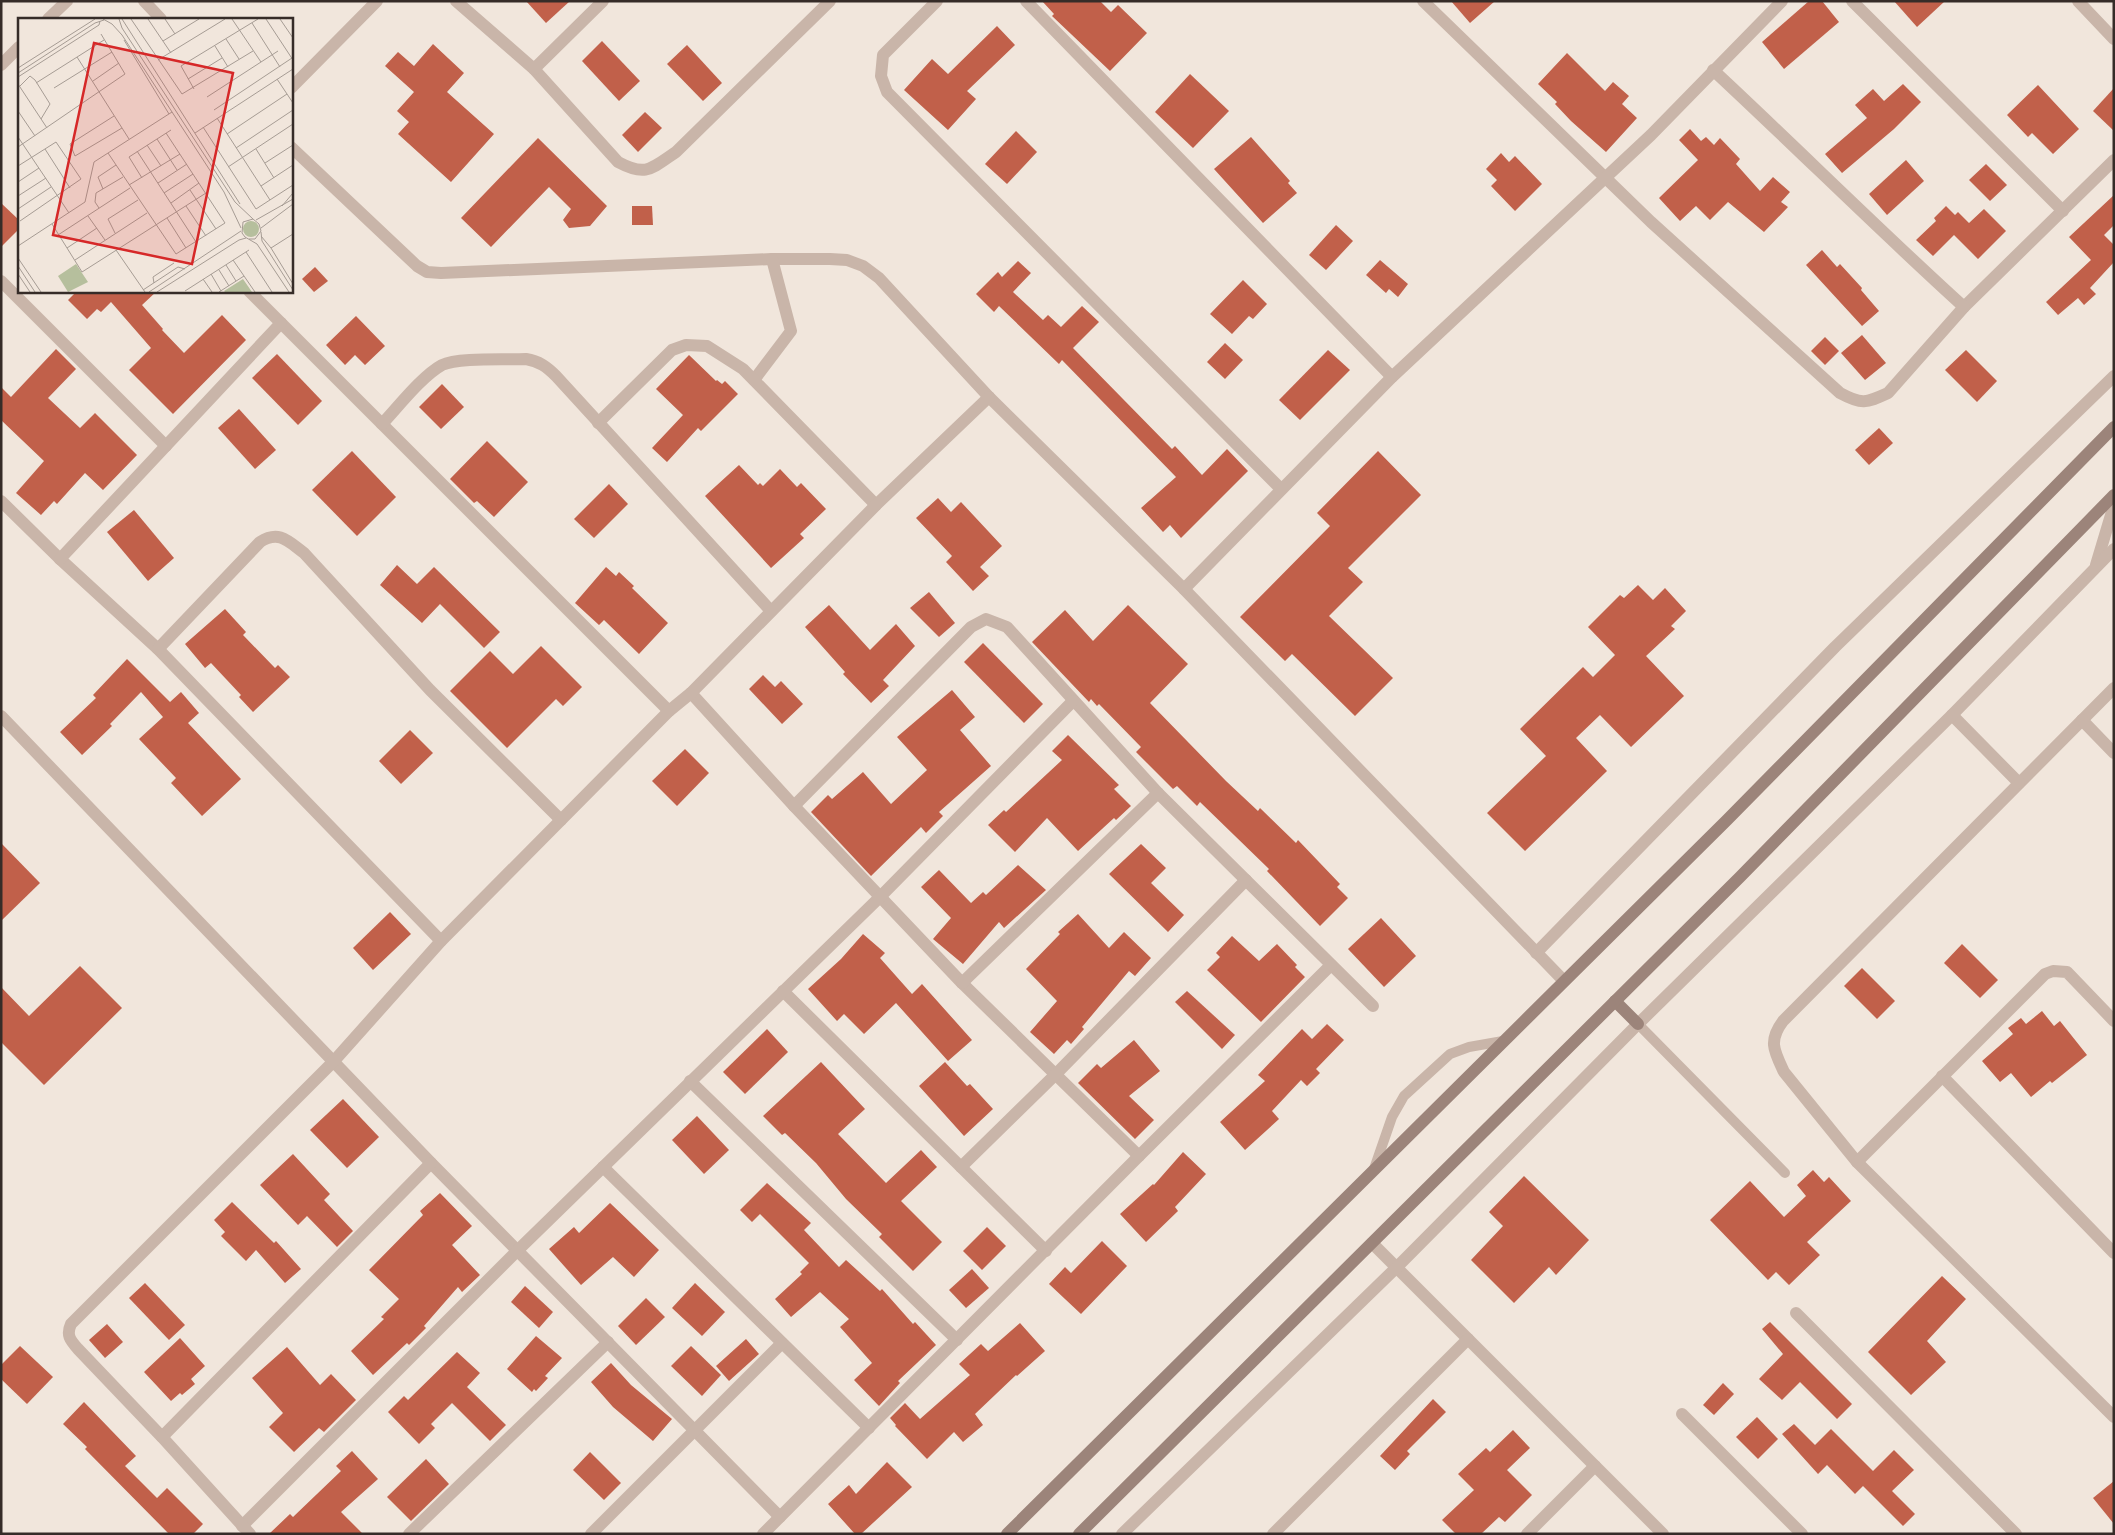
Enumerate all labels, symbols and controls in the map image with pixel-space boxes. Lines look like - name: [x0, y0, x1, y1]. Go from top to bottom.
- inset map: [18, 18, 292, 292]

